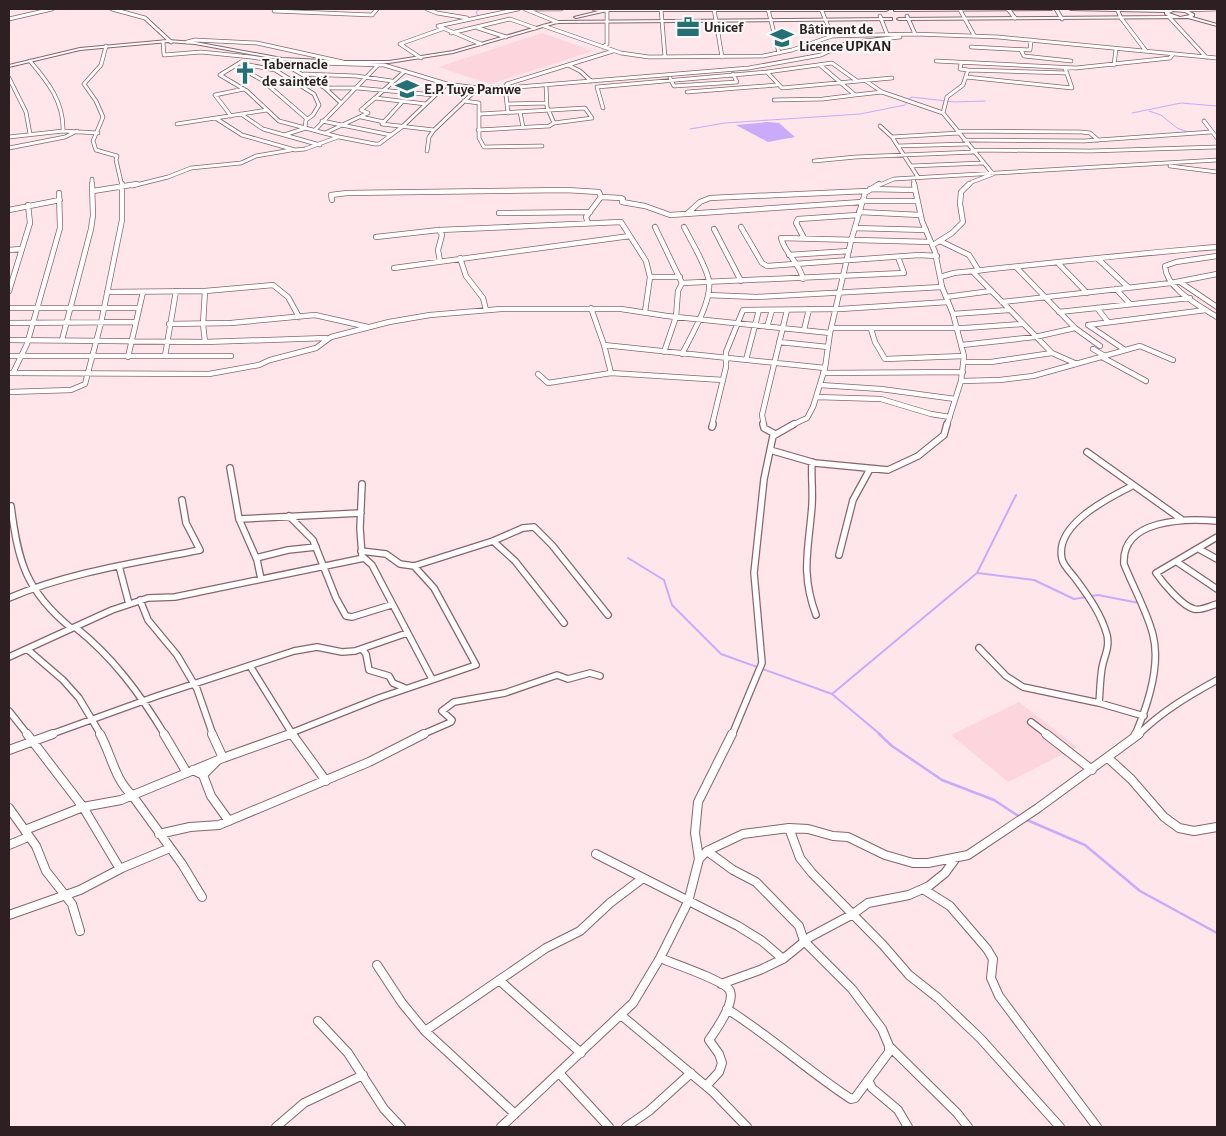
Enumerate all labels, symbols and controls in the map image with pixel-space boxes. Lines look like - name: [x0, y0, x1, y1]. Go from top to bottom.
- office icon: Unicef: [675, 14, 701, 40]
- place label: Unicef: [704, 20, 744, 35]
- place label: Bâtiment de Licence UPKAN: [799, 22, 891, 54]
- school or university icon: Bâtiment de Licence UPKAN: [769, 25, 795, 51]
- place label: Tabernacle de sainteté: [262, 57, 328, 89]
- church icon: Tabernacle de sainteté: [232, 60, 258, 86]
- school or university icon: E.P. Tuye Pamwe: [394, 76, 420, 102]
- place label: E.P. Tuye Pamwe: [424, 82, 521, 97]

